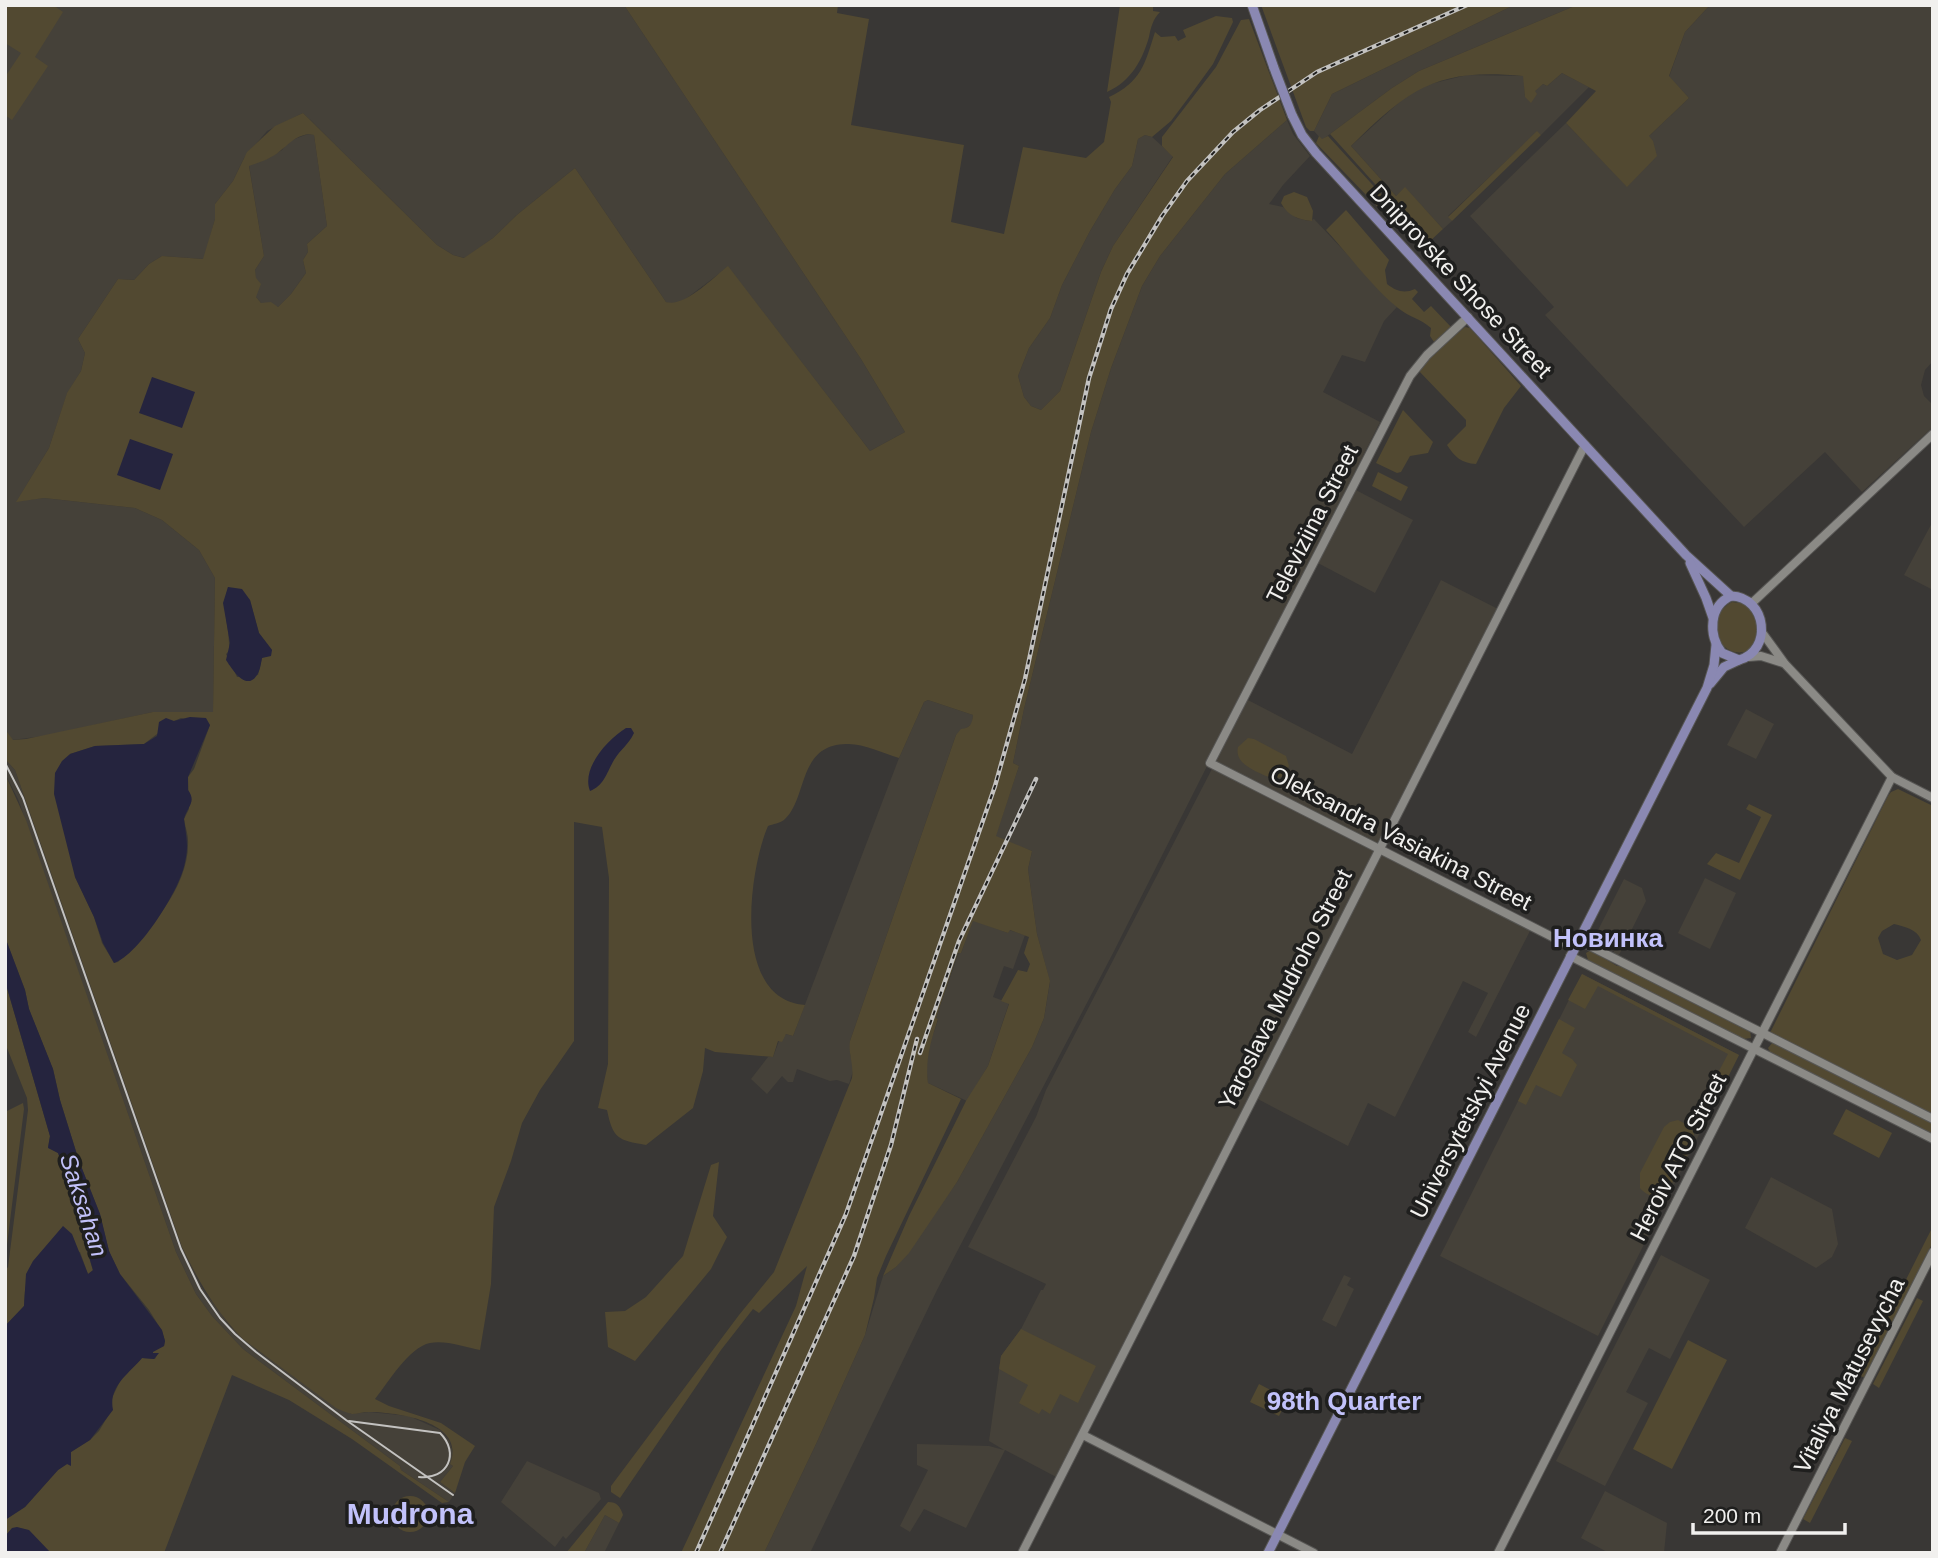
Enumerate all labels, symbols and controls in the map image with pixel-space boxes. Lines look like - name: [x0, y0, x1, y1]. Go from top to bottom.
- street label: Dniprovske Shose Street: [1365, 179, 1558, 383]
- street label: Televiziina Street: [1261, 440, 1363, 607]
- street label: Oleksandra Vasiakina Street: [1266, 761, 1537, 916]
- street label: Yaroslava Mudroho Street: [1213, 864, 1357, 1113]
- district label: Новинка: [1553, 923, 1663, 953]
- street label: Universytetskyi Avenue: [1405, 999, 1535, 1223]
- street label: Heroiv ATO Street: [1625, 1068, 1732, 1245]
- water label: Saksahan: [55, 1150, 113, 1260]
- street label: Vitaliya Matusevycha: [1788, 1273, 1910, 1477]
- district label: 98th Quarter: [1267, 1386, 1421, 1416]
- scale bar: [1693, 1492, 1845, 1536]
- district label: Mudrona: [347, 1497, 474, 1530]
- text: 200 m: [1703, 1504, 1761, 1527]

